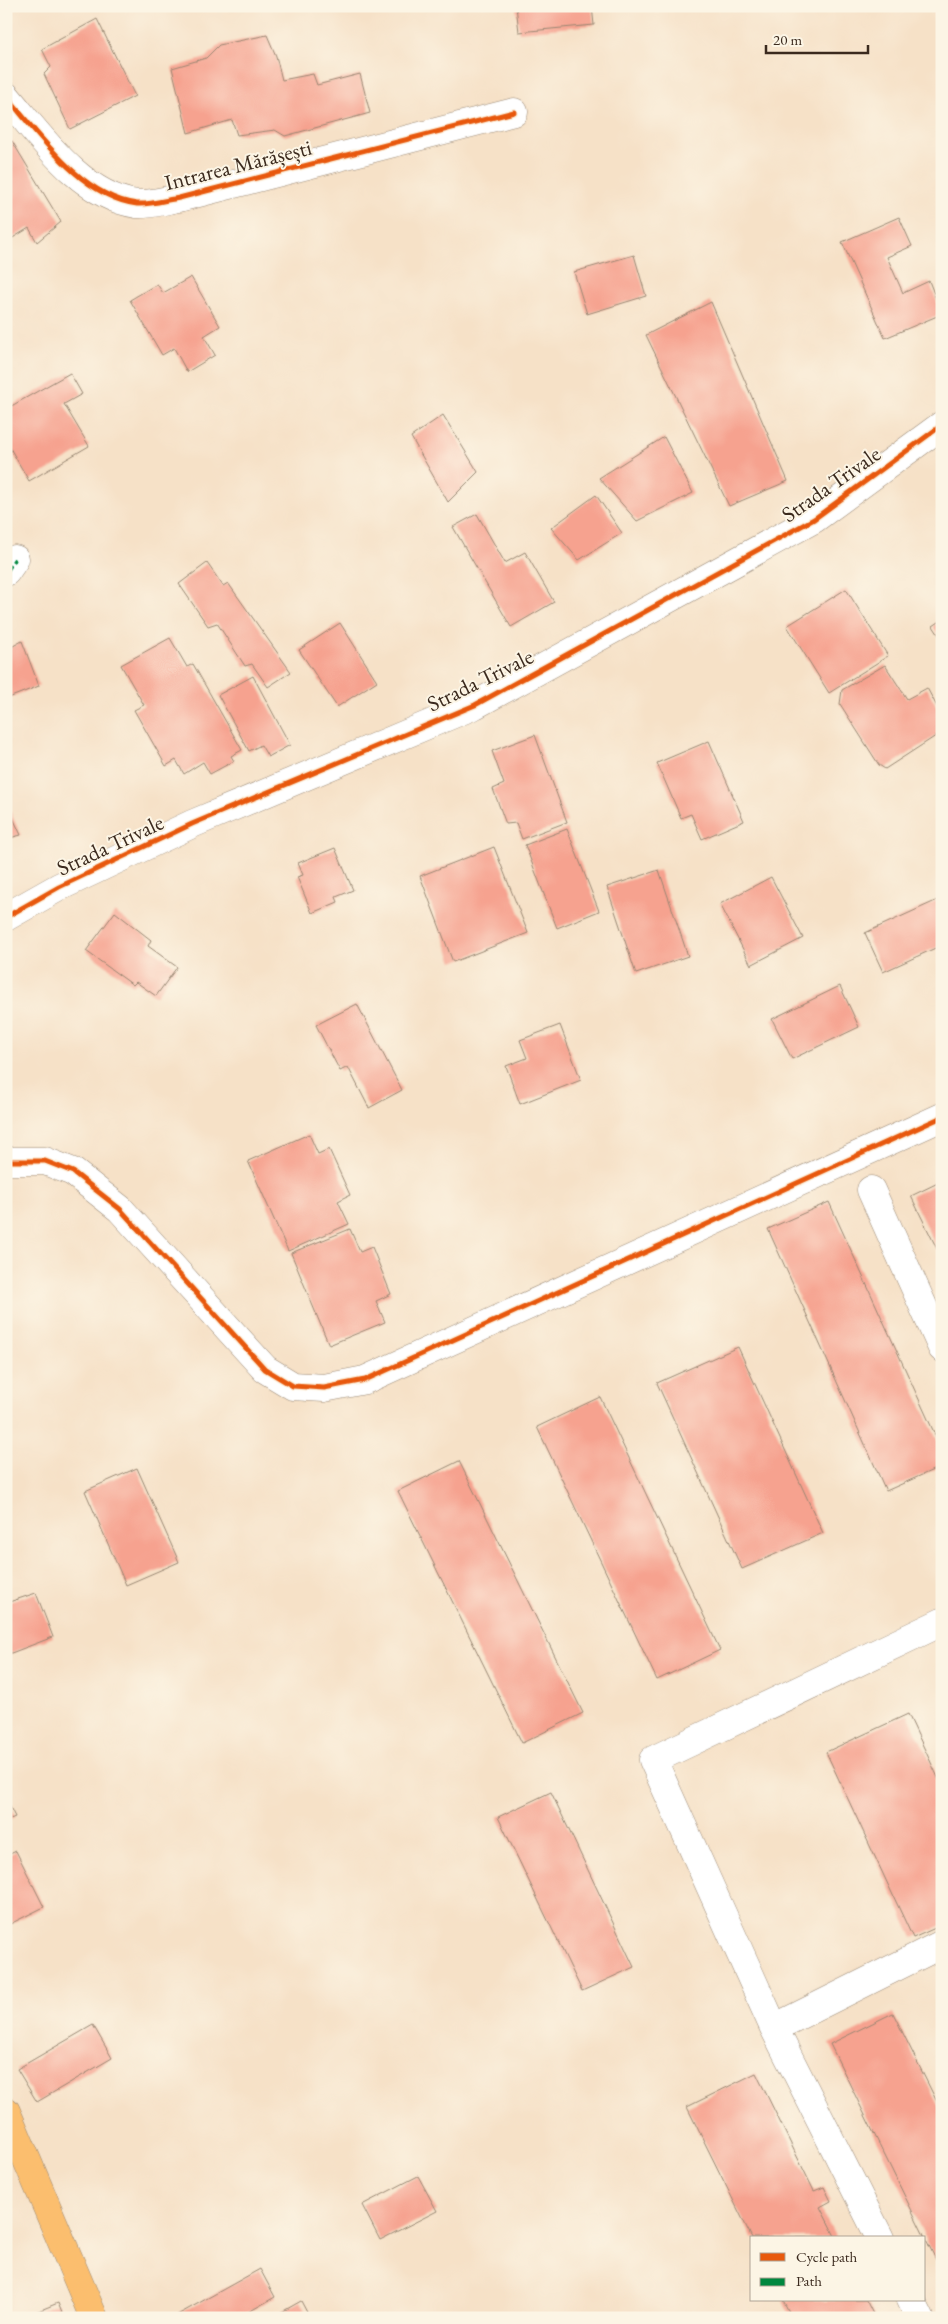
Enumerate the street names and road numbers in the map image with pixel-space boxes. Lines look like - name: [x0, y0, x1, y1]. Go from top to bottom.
- street label: Intrarea Mărășești: [161, 133, 315, 197]
- street label: Strada Trivale: [776, 439, 887, 529]
- street label: Strada Trivale: [422, 642, 538, 718]
- street label: Strada Trivale: [52, 807, 169, 882]

